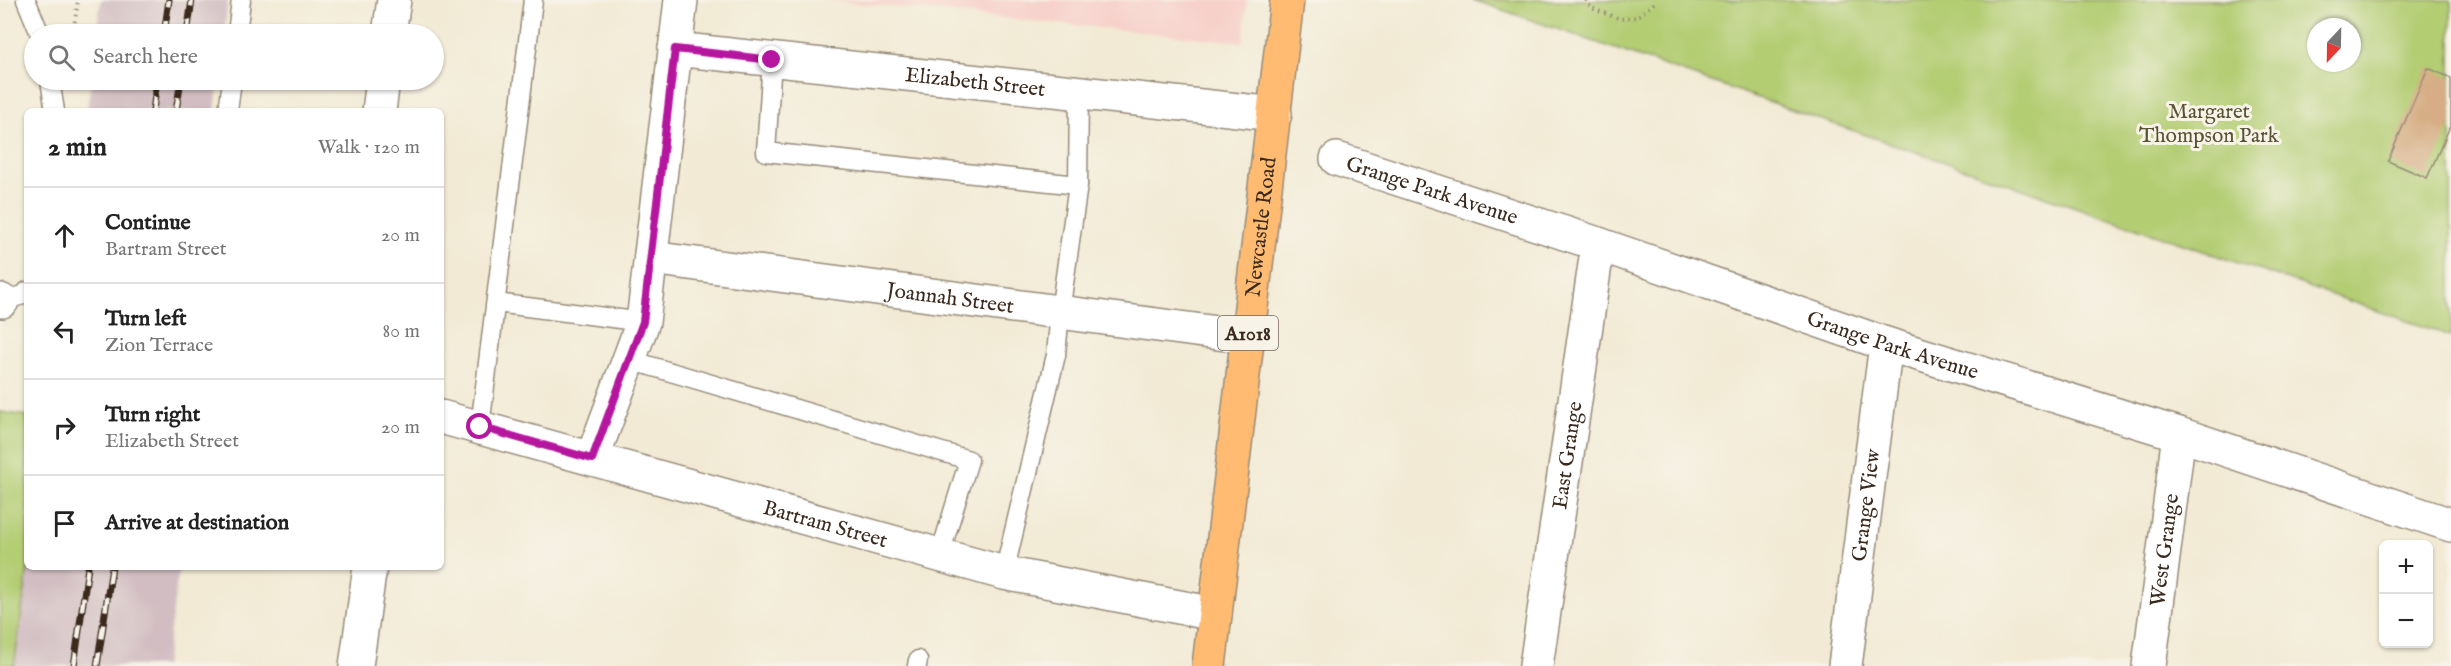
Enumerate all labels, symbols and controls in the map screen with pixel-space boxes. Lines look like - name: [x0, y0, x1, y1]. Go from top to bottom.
- north arrow: [2307, 18, 2361, 72]
- search box: [24, 24, 444, 90]
- icon: search: [45, 41, 78, 74]
- text: Search here: [93, 43, 198, 71]
- route end: [758, 46, 784, 72]
- street label: Elizabeth Street: [904, 62, 1047, 104]
- park label: Margaret Thompson Park: [2139, 99, 2280, 150]
- text: 2 min: [48, 131, 107, 164]
- text: Walk · 120 m: [318, 135, 420, 160]
- street label: Grange Park Avenue: [1342, 151, 1521, 232]
- street label: Newcastle Road: [1240, 155, 1284, 299]
- text: Continue: [105, 209, 191, 237]
- icon: ahead: [48, 219, 81, 252]
- text: 20 m: [381, 223, 420, 248]
- text: Bartram Street: [105, 237, 227, 262]
- street label: Joannah Street: [883, 277, 1015, 321]
- text: Turn left: [105, 305, 187, 333]
- street label: Grange Park Avenue: [1803, 305, 1982, 387]
- icon: left: [48, 315, 81, 348]
- road number: A1018: [1218, 316, 1278, 350]
- text: 80 m: [383, 319, 420, 344]
- text: Zion Terrace: [105, 333, 213, 358]
- street label: East Grange: [1547, 399, 1590, 511]
- text: Turn right: [105, 401, 200, 429]
- icon: right: [48, 411, 81, 444]
- route start: [466, 413, 492, 439]
- text: 20 m: [381, 415, 420, 440]
- text: Elizabeth Street: [105, 429, 239, 454]
- street label: Grange View: [1846, 447, 1888, 563]
- street label: West Grange: [2145, 492, 2186, 608]
- street label: Bartram Street: [760, 495, 890, 555]
- icon: arrive: [48, 507, 81, 540]
- text: Arrive at destination: [105, 509, 289, 537]
- map controls: [2379, 540, 2433, 648]
- button: +: [2379, 540, 2433, 594]
- button: −: [2379, 594, 2433, 648]

